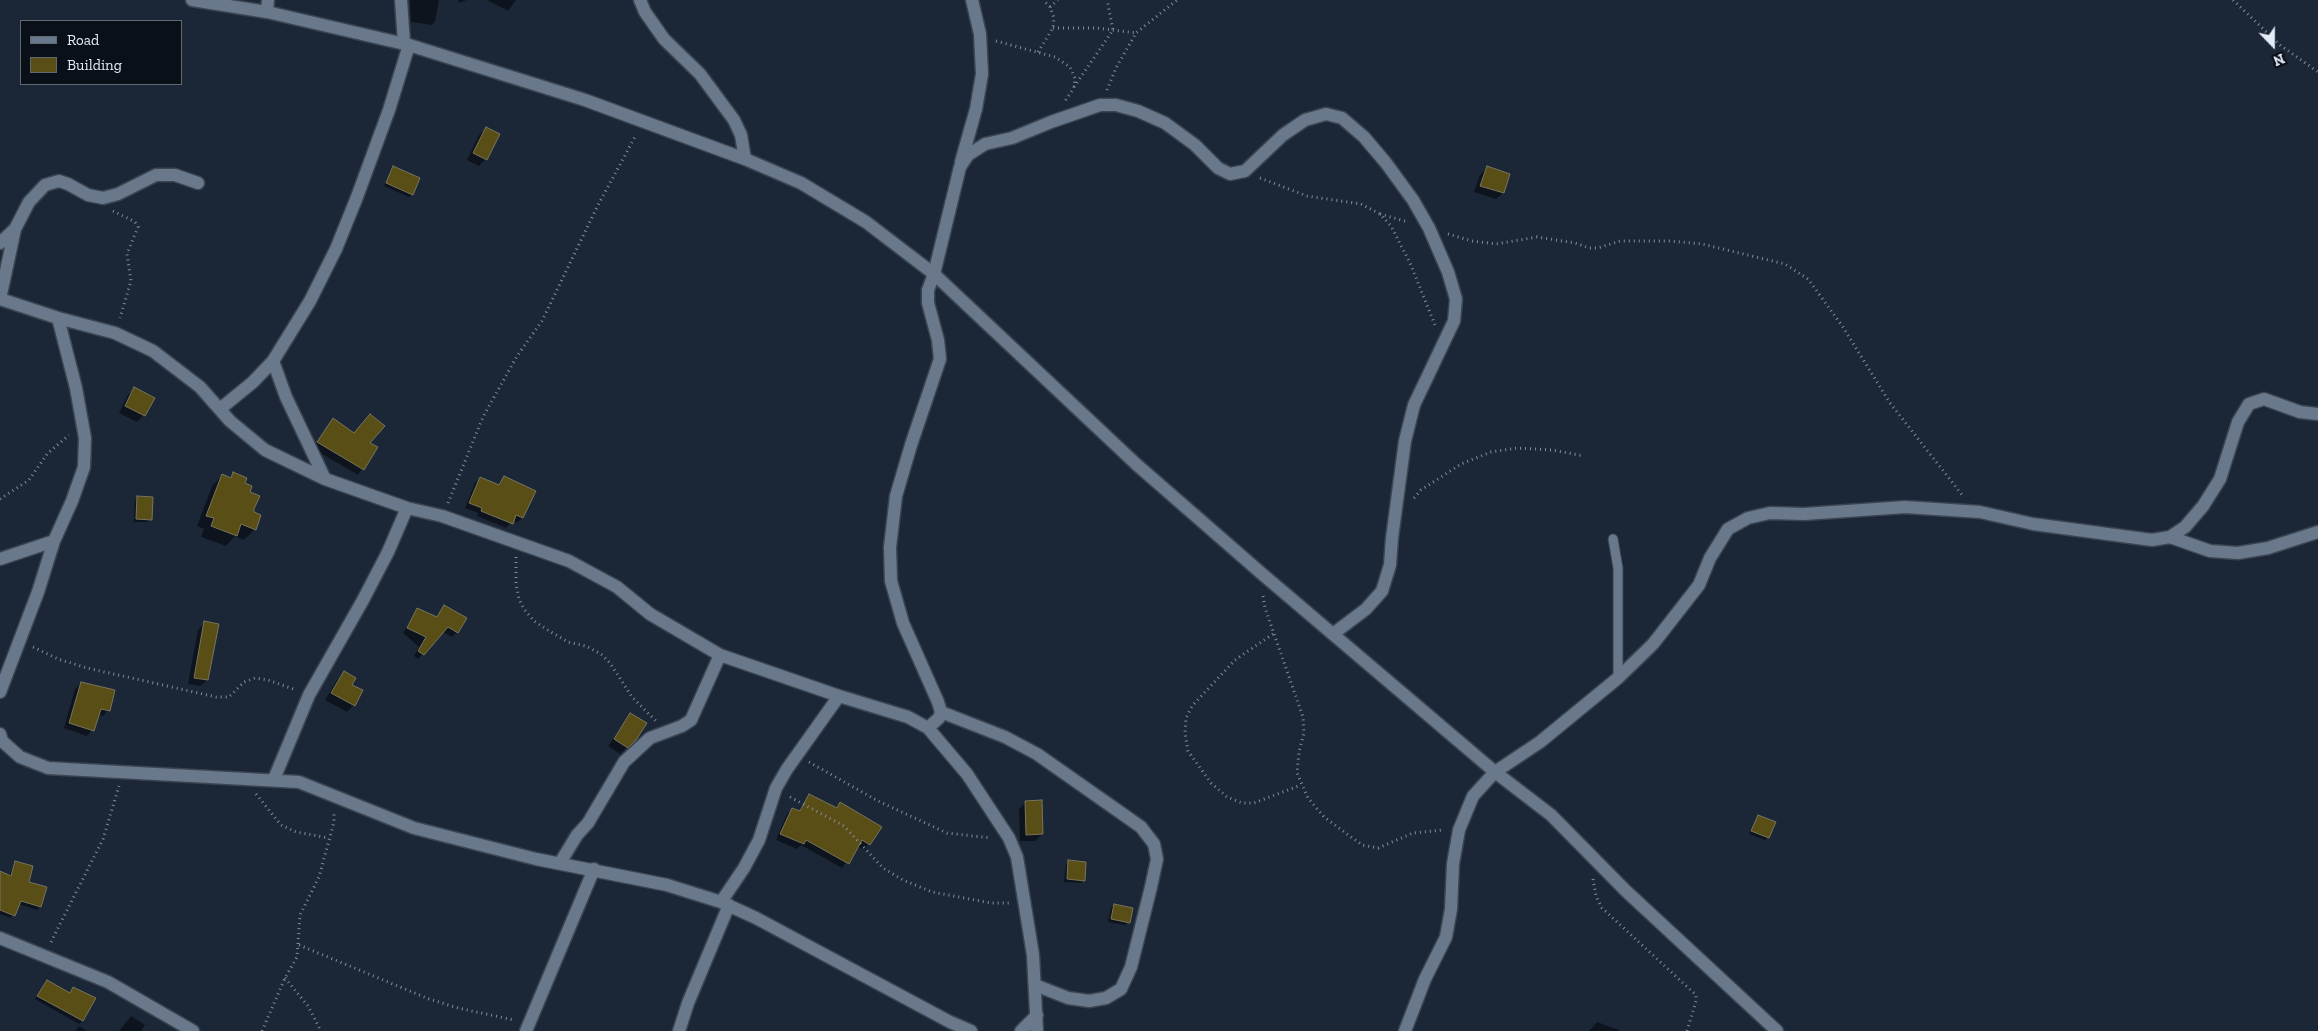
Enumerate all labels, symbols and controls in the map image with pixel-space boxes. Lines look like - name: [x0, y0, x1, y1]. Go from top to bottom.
- legend: [20, 20, 182, 85]
- north arrow: [2248, 20, 2298, 70]
- text: Road: [67, 31, 99, 49]
- text: N: [2271, 49, 2287, 69]
- text: Building: [67, 56, 122, 74]

